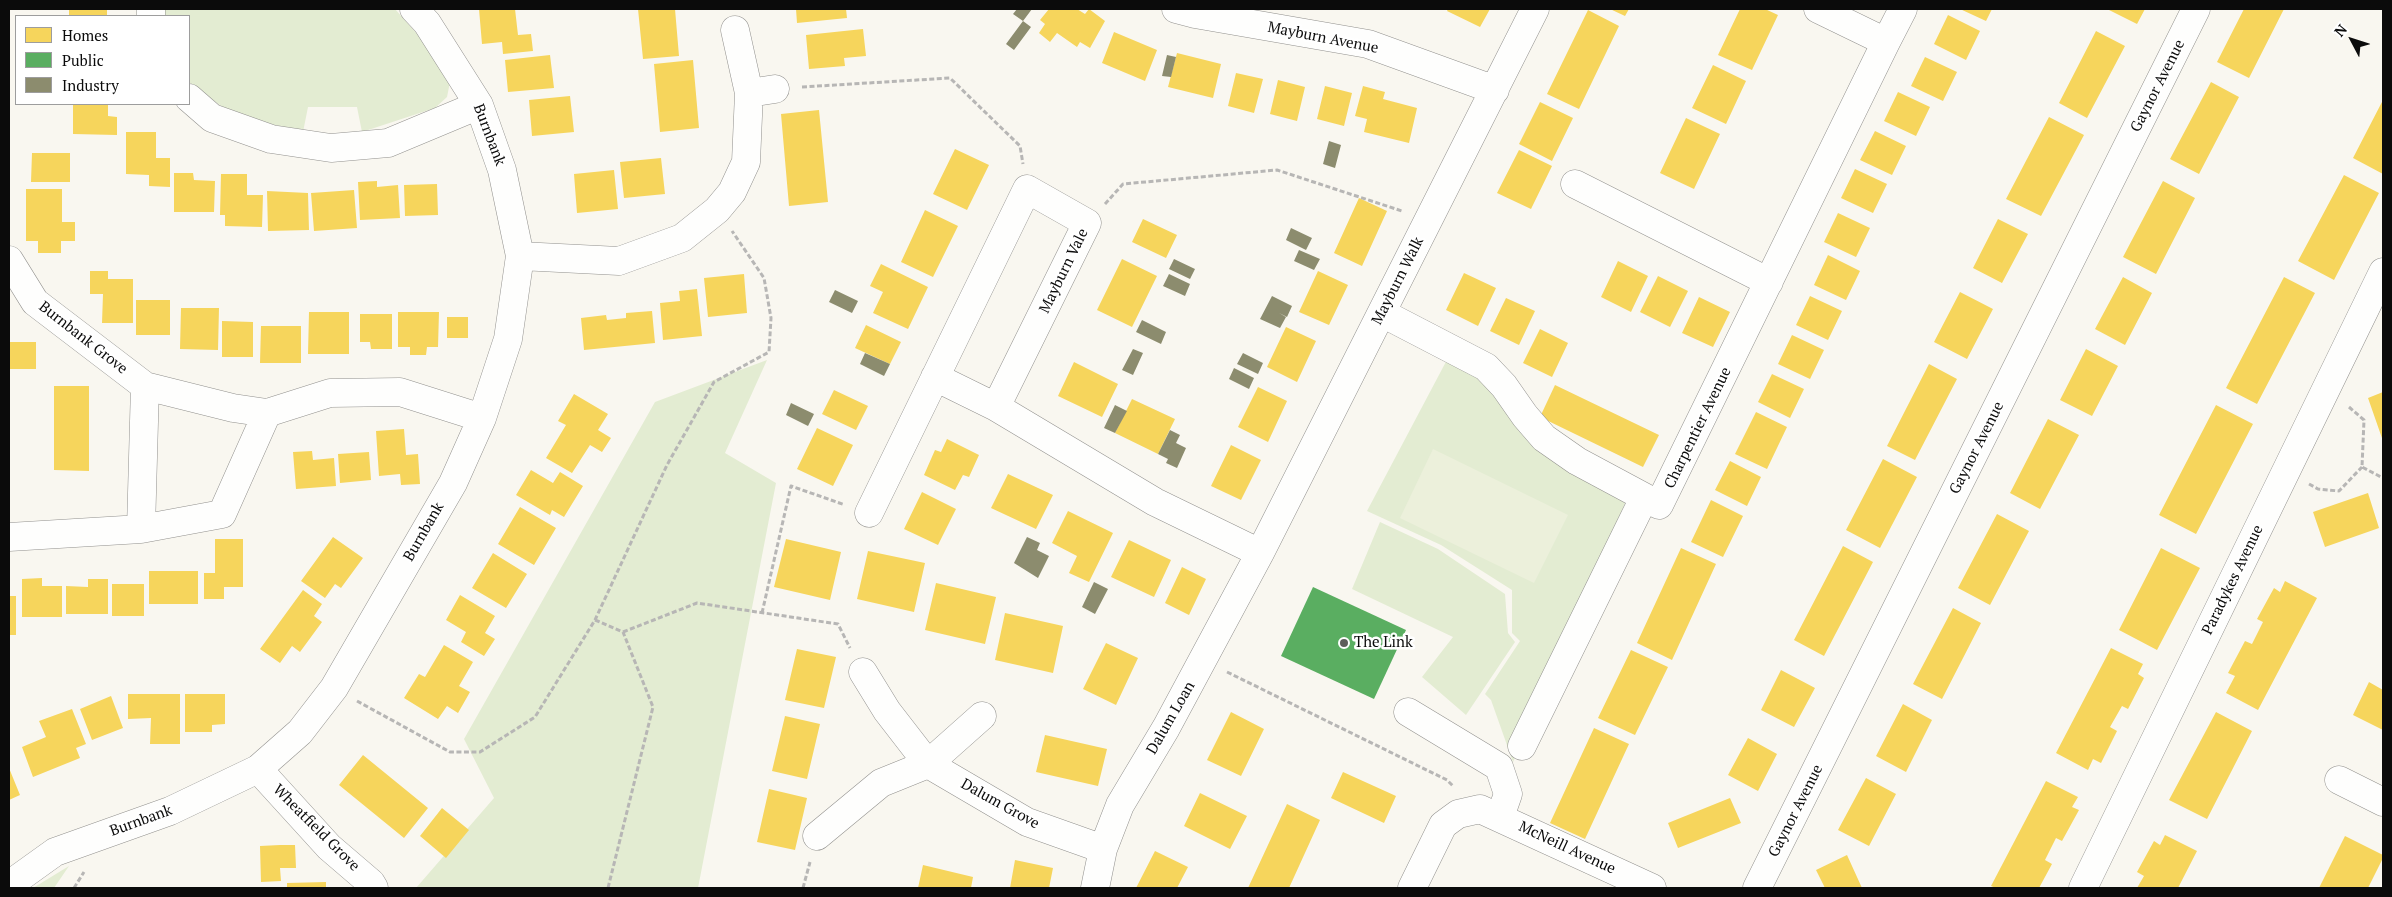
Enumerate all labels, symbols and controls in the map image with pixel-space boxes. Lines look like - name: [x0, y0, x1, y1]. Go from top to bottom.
- legend: [15, 15, 190, 105]
- north arrow: [2327, 15, 2377, 65]
- street label: Mayburn Avenue: [1266, 18, 1380, 58]
- text: N: [2329, 20, 2351, 40]
- text: Homes: [62, 25, 108, 45]
- street label: Gaynor Avenue: [2127, 37, 2189, 135]
- text: Public: [62, 50, 104, 70]
- text: Industry: [62, 75, 119, 95]
- street label: Burnbank: [469, 101, 509, 169]
- street label: Mayburn Vale: [1036, 226, 1092, 316]
- street label: Mayburn Walk: [1368, 234, 1428, 328]
- street label: Burnbank Grove: [35, 298, 131, 378]
- street label: Charpentier Avenue: [1661, 364, 1735, 492]
- street label: Gaynor Avenue: [1946, 399, 2008, 497]
- street label: Burnbank: [400, 499, 448, 565]
- street label: Paradykes Avenue: [2199, 522, 2267, 638]
- place label: The Link: [1354, 634, 1413, 652]
- marker: The Link: [1338, 637, 1350, 649]
- street label: Dalum Loan: [1143, 678, 1199, 758]
- street label: Gaynor Avenue: [1765, 762, 1827, 860]
- street label: Dalum Grove: [958, 775, 1042, 833]
- street label: Wheatfield Grove: [269, 781, 363, 875]
- street label: Burnbank: [107, 801, 175, 841]
- street label: McNeill Avenue: [1516, 818, 1618, 878]

